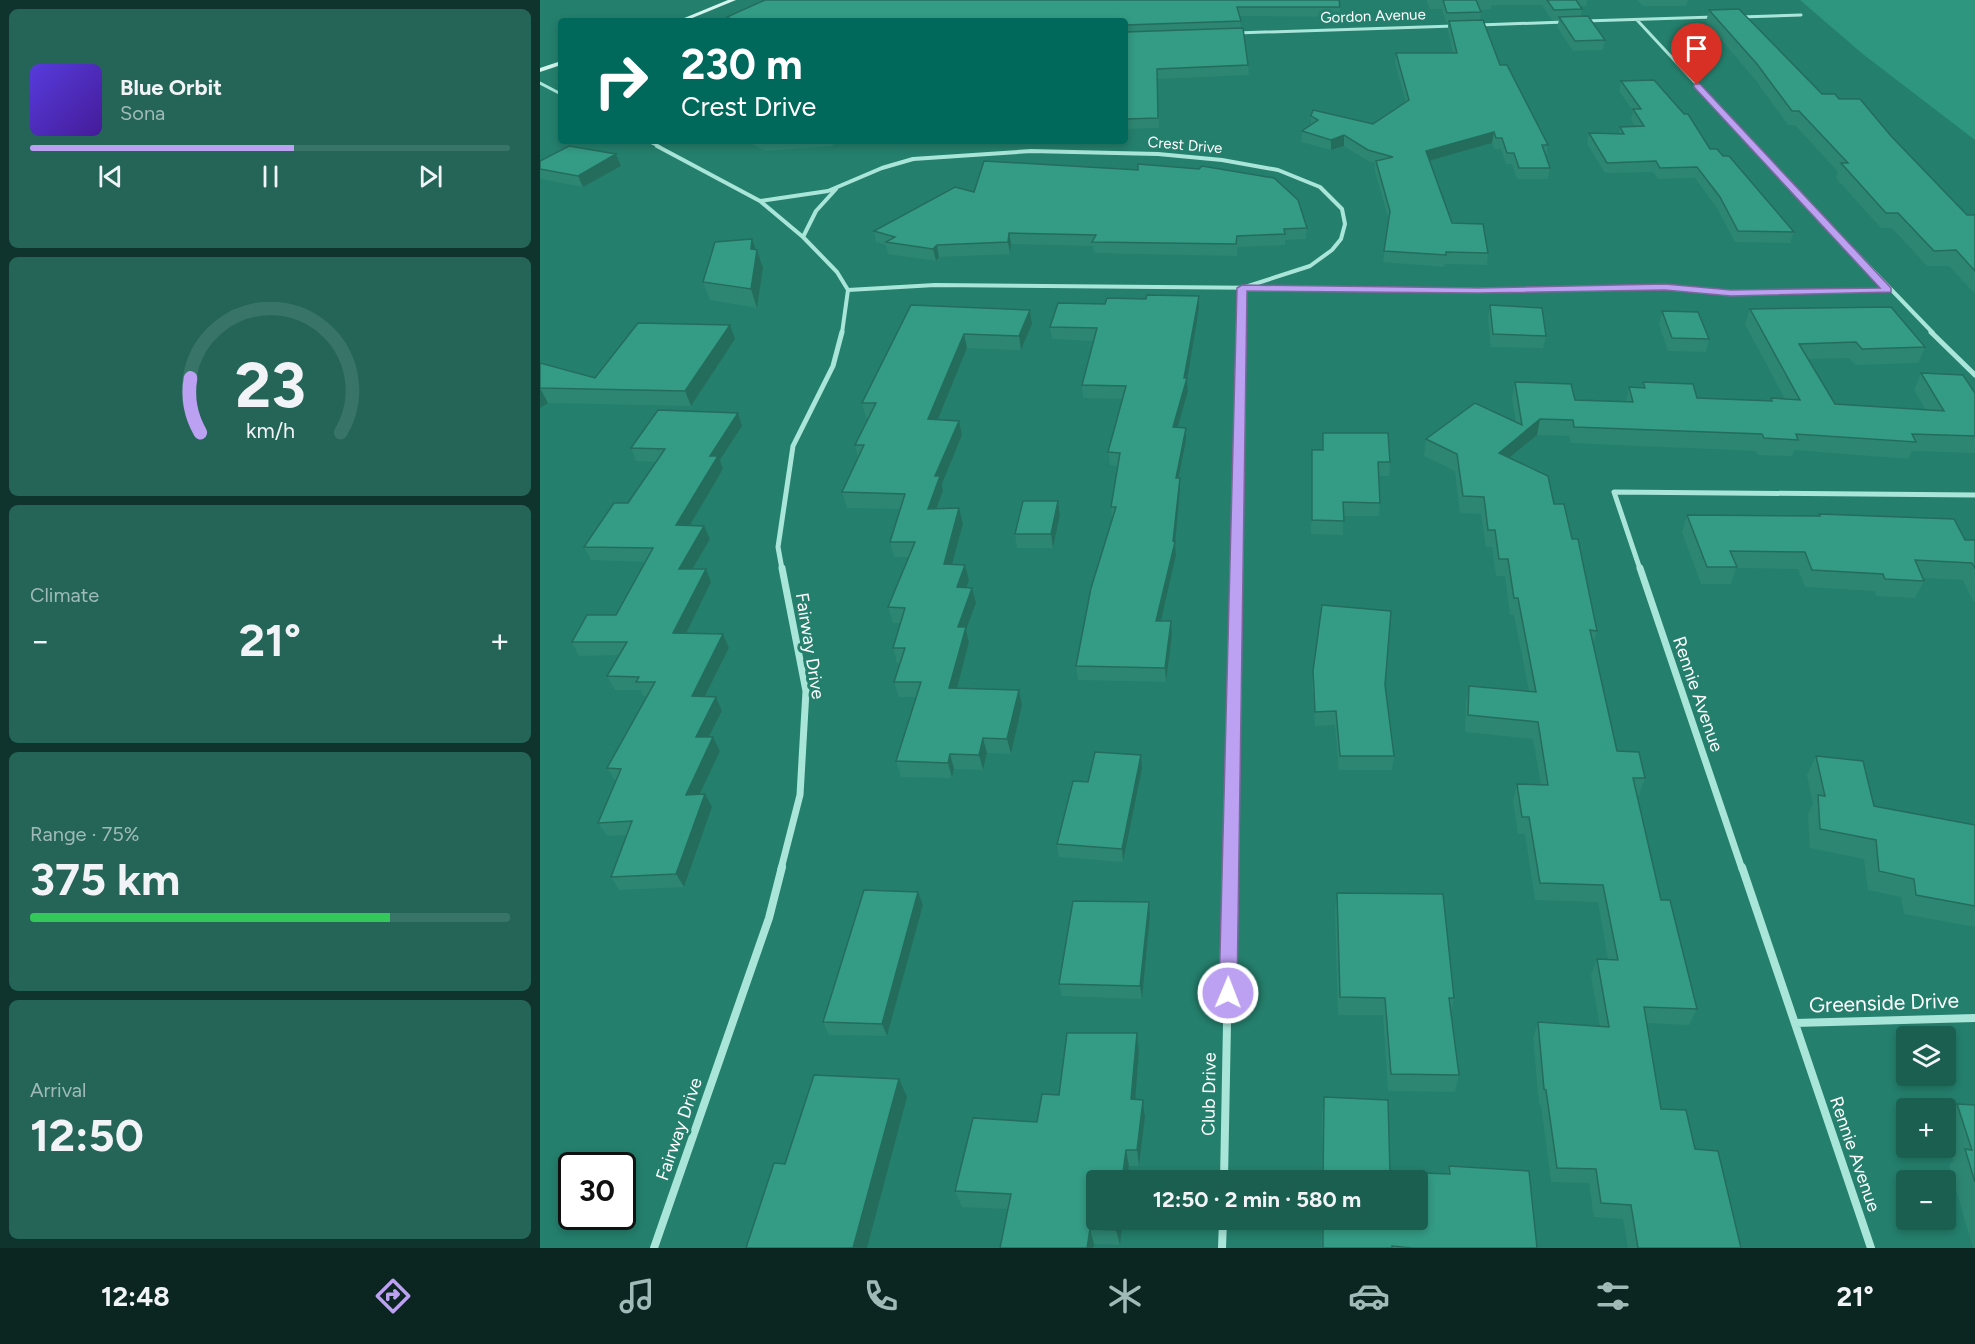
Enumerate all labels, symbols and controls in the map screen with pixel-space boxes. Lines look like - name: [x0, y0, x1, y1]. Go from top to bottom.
- street label: Gordon Avenue: [1320, 5, 1426, 27]
- pin: [1671, 23, 1722, 85]
- icon: arrive: [1680, 32, 1713, 65]
- text: 230 m: [681, 39, 803, 90]
- icon: right: [582, 42, 660, 120]
- text: Blue Orbit: [120, 74, 222, 101]
- text: Crest Drive: [681, 90, 816, 123]
- text: Sona: [120, 101, 165, 125]
- street label: Crest Drive: [1147, 133, 1223, 157]
- icon: previous: [94, 160, 127, 193]
- icon: pause: [254, 160, 287, 193]
- icon: next: [414, 160, 447, 193]
- text: 23: [235, 348, 305, 423]
- text: km/h: [246, 419, 294, 444]
- text: Climate: [30, 583, 99, 607]
- street label: Fairway Drive: [791, 591, 829, 701]
- text: 21°: [239, 613, 301, 667]
- text: −: [30, 621, 51, 660]
- text: +: [489, 621, 510, 660]
- street label: Rennie Avenue: [1668, 633, 1728, 755]
- text: Range · 75%: [30, 822, 139, 846]
- text: 375 km: [30, 852, 180, 906]
- position arrow: [1196, 961, 1260, 1025]
- street label: Greenside Drive: [1809, 987, 1959, 1018]
- map controls: [1896, 1026, 1956, 1230]
- button: layers: [1896, 1026, 1956, 1086]
- street label: Club Drive: [1197, 1052, 1221, 1136]
- street label: Fairway Drive: [651, 1074, 707, 1183]
- text: Arrival: [30, 1078, 86, 1102]
- street label: Rennie Avenue: [1825, 1093, 1885, 1215]
- button: +: [1896, 1098, 1956, 1158]
- text: 12:50: [30, 1108, 144, 1162]
- speed limit sign: 30: [558, 1152, 636, 1230]
- button: −: [1896, 1170, 1956, 1230]
- text: 12:50 · 2 min · 580 m: [1153, 1186, 1361, 1213]
- icon: directions: [372, 1275, 414, 1317]
- icon: music: [616, 1275, 658, 1317]
- icon: phone: [860, 1275, 902, 1317]
- icon: climate: [1104, 1275, 1146, 1317]
- icon: car: [1348, 1275, 1390, 1317]
- icon: filters: [1592, 1275, 1634, 1317]
- text: 12:48: [101, 1280, 170, 1313]
- text: 21°: [1837, 1280, 1874, 1313]

